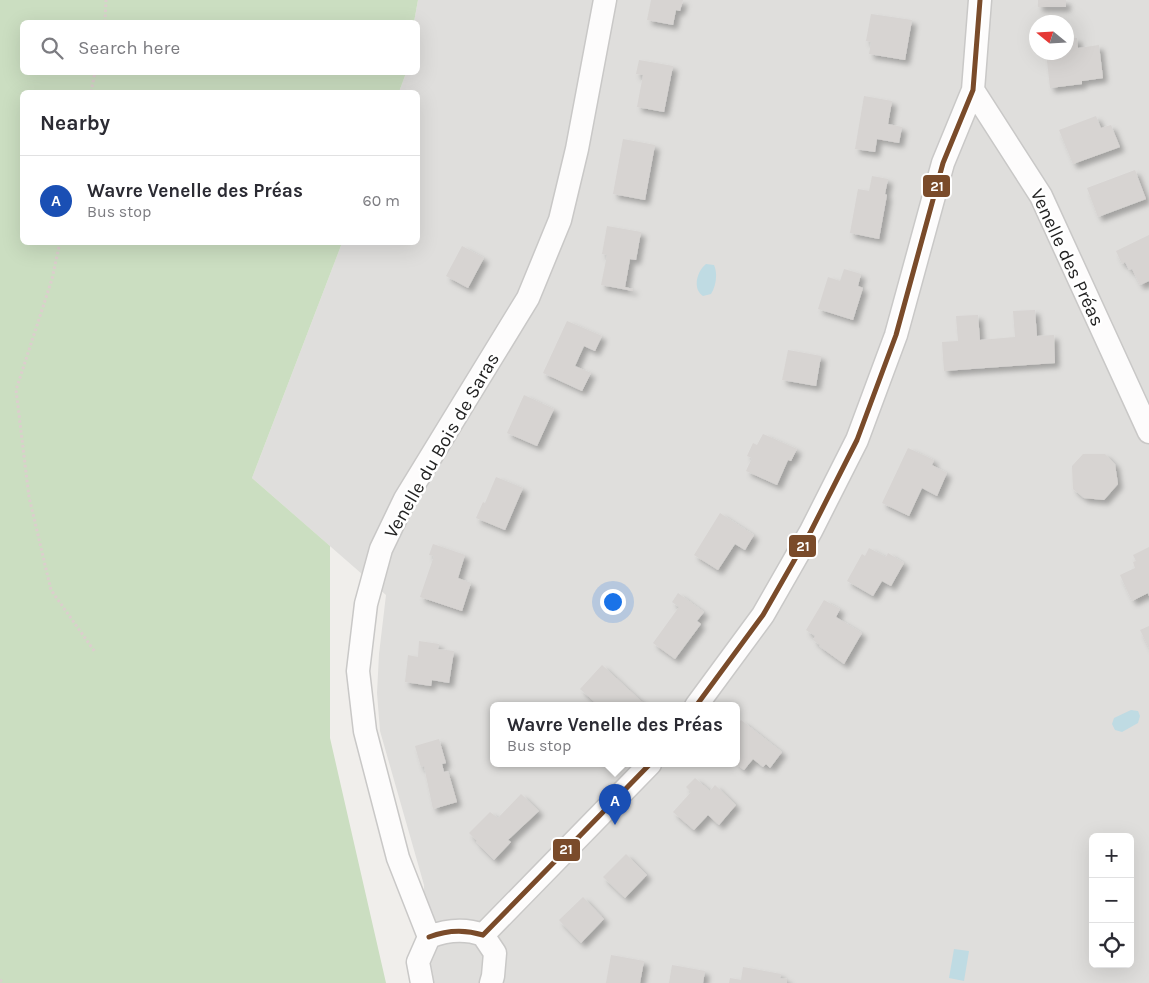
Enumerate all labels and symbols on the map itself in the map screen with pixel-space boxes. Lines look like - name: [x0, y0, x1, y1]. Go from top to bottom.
- north arrow: [1029, 15, 1074, 60]
- line badge: 21: [922, 174, 951, 198]
- text: 21: [930, 178, 944, 195]
- street label: Venelle des Préas: [1026, 185, 1109, 330]
- street label: Venelle du Bois de Saras: [380, 349, 504, 542]
- line badge: 21: [788, 534, 817, 558]
- text: 21: [796, 538, 810, 555]
- your location: [600, 589, 626, 615]
- pin: A: [599, 784, 631, 825]
- line badge: 21: [552, 838, 581, 862]
- text: 21: [559, 841, 573, 858]

